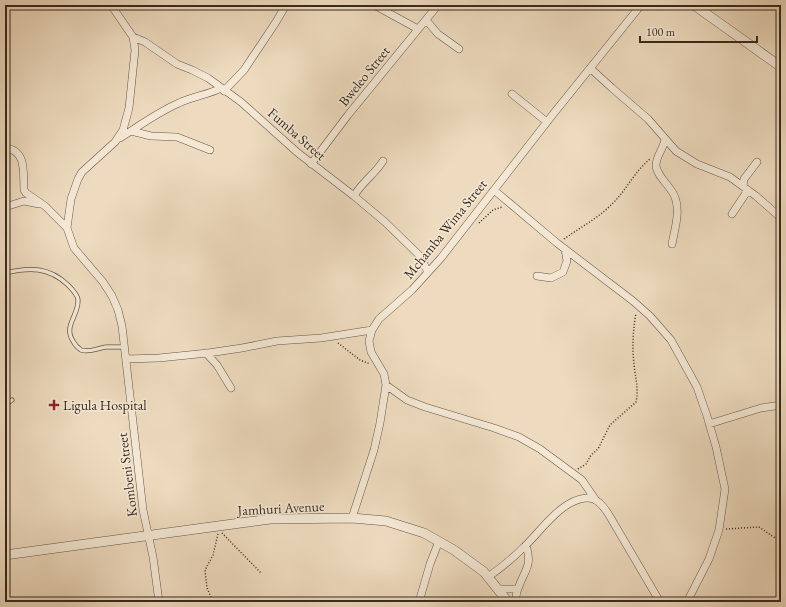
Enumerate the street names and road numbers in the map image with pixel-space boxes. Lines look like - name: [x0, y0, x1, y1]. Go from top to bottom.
- street label: Bweleo Street: [334, 42, 394, 110]
- street label: Fumba Street: [264, 104, 330, 165]
- street label: Mchamba Wima Street: [399, 175, 491, 282]
- street label: Kombeni Street: [113, 431, 141, 518]
- street label: Jamhuri Avenue: [236, 497, 325, 519]

